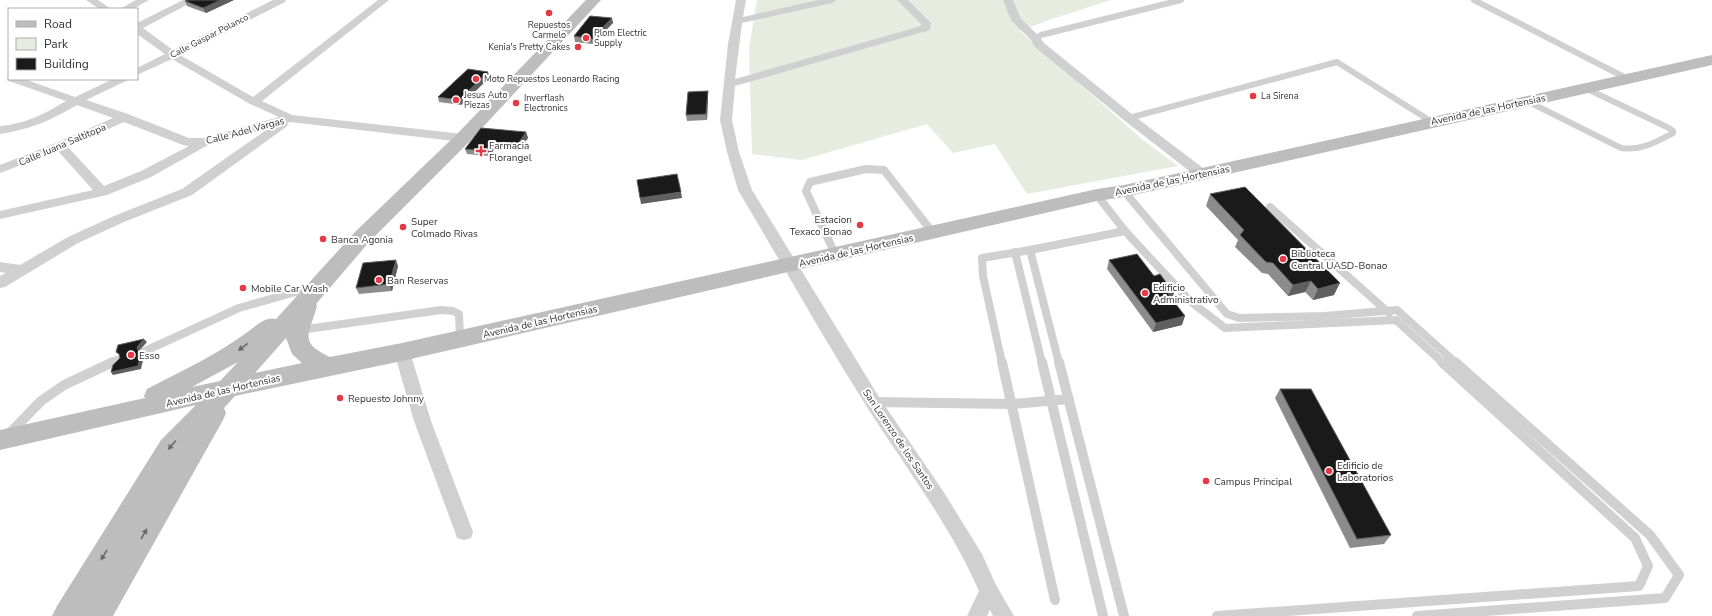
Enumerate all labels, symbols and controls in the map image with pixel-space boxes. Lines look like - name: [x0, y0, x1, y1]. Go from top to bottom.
- legend: [8, 8, 138, 80]
- marker: Repuestos Carmelo: [544, 8, 554, 18]
- street label: Calle Gaspar Polanco: [168, 11, 250, 61]
- text: Road: [44, 16, 72, 32]
- place label: Repuestos Carmelo: [528, 19, 570, 41]
- place label: Plom Electric Supply: [594, 27, 647, 49]
- marker: Plom Electric Supply: [581, 33, 591, 43]
- text: Park: [44, 36, 69, 52]
- place label: Kenia's Pretty Cakes: [488, 41, 570, 53]
- marker: Kenia's Pretty Cakes: [573, 42, 583, 52]
- text: Building: [44, 56, 89, 72]
- place label: Moto Repuestos Leonardo Racing: [484, 73, 620, 85]
- marker: Moto Repuestos Leonardo Racing: [471, 74, 481, 84]
- place label: Jesus Auto Piezas: [463, 89, 507, 111]
- place label: La Sirena: [1261, 90, 1299, 102]
- marker: La Sirena: [1248, 91, 1258, 101]
- street label: Avenida de las Hortensias: [1429, 91, 1547, 129]
- place label: Inverflash Electronics: [524, 92, 568, 114]
- marker: Jesus Auto Piezas: [451, 95, 461, 105]
- marker: Inverflash Electronics: [511, 98, 521, 108]
- street label: Calle Adel Vargas: [204, 114, 286, 148]
- street label: Calle Juana Saltitopa: [17, 120, 108, 170]
- place label: Farmacia Florangel: [489, 139, 532, 165]
- marker: Farmacia Florangel: [476, 146, 486, 156]
- street label: Avenida de las Hortensias: [1113, 162, 1231, 200]
- place label: Estacion Texaco Bonao: [789, 213, 852, 239]
- place label: Super Colmado Rivas: [411, 215, 478, 241]
- marker: Estacion Texaco Bonao: [855, 220, 865, 230]
- marker: Super Colmado Rivas: [398, 222, 408, 232]
- street label: Avenida de las Hortensias: [798, 231, 915, 271]
- place label: Banca Agonia: [331, 233, 393, 247]
- marker: Banca Agonia: [318, 234, 328, 244]
- place label: Biblioteca Central UASD-Bonao: [1291, 247, 1388, 273]
- marker: Biblioteca Central UASD-Bonao: [1278, 254, 1288, 264]
- place label: Ban Reservas: [387, 274, 449, 288]
- marker: Ban Reservas: [374, 275, 384, 285]
- place label: Edificio Administrativo: [1153, 281, 1219, 307]
- place label: Mobile Car Wash: [251, 282, 328, 296]
- marker: Mobile Car Wash: [238, 283, 248, 293]
- marker: Edificio Administrativo: [1140, 288, 1150, 298]
- street label: Avenida de las Hortensias: [482, 302, 599, 342]
- one-way arrow: [238, 343, 248, 351]
- place label: Esso: [139, 349, 160, 363]
- marker: Esso: [126, 350, 136, 360]
- street label: Avenida de las Hortensias: [165, 371, 282, 411]
- street label: San Lorenzo de los Santos: [859, 387, 937, 493]
- place label: Repuesto Johnny: [348, 392, 425, 406]
- marker: Repuesto Johnny: [335, 393, 345, 403]
- one-way arrow: [167, 440, 177, 450]
- place label: Edificio de Laboratorios: [1337, 459, 1393, 485]
- marker: Edificio de Laboratorios: [1324, 466, 1334, 476]
- place label: Campus Principal: [1214, 475, 1292, 489]
- marker: Campus Principal: [1201, 476, 1211, 486]
- one-way arrow: [141, 528, 148, 540]
- one-way arrow: [100, 549, 107, 561]

